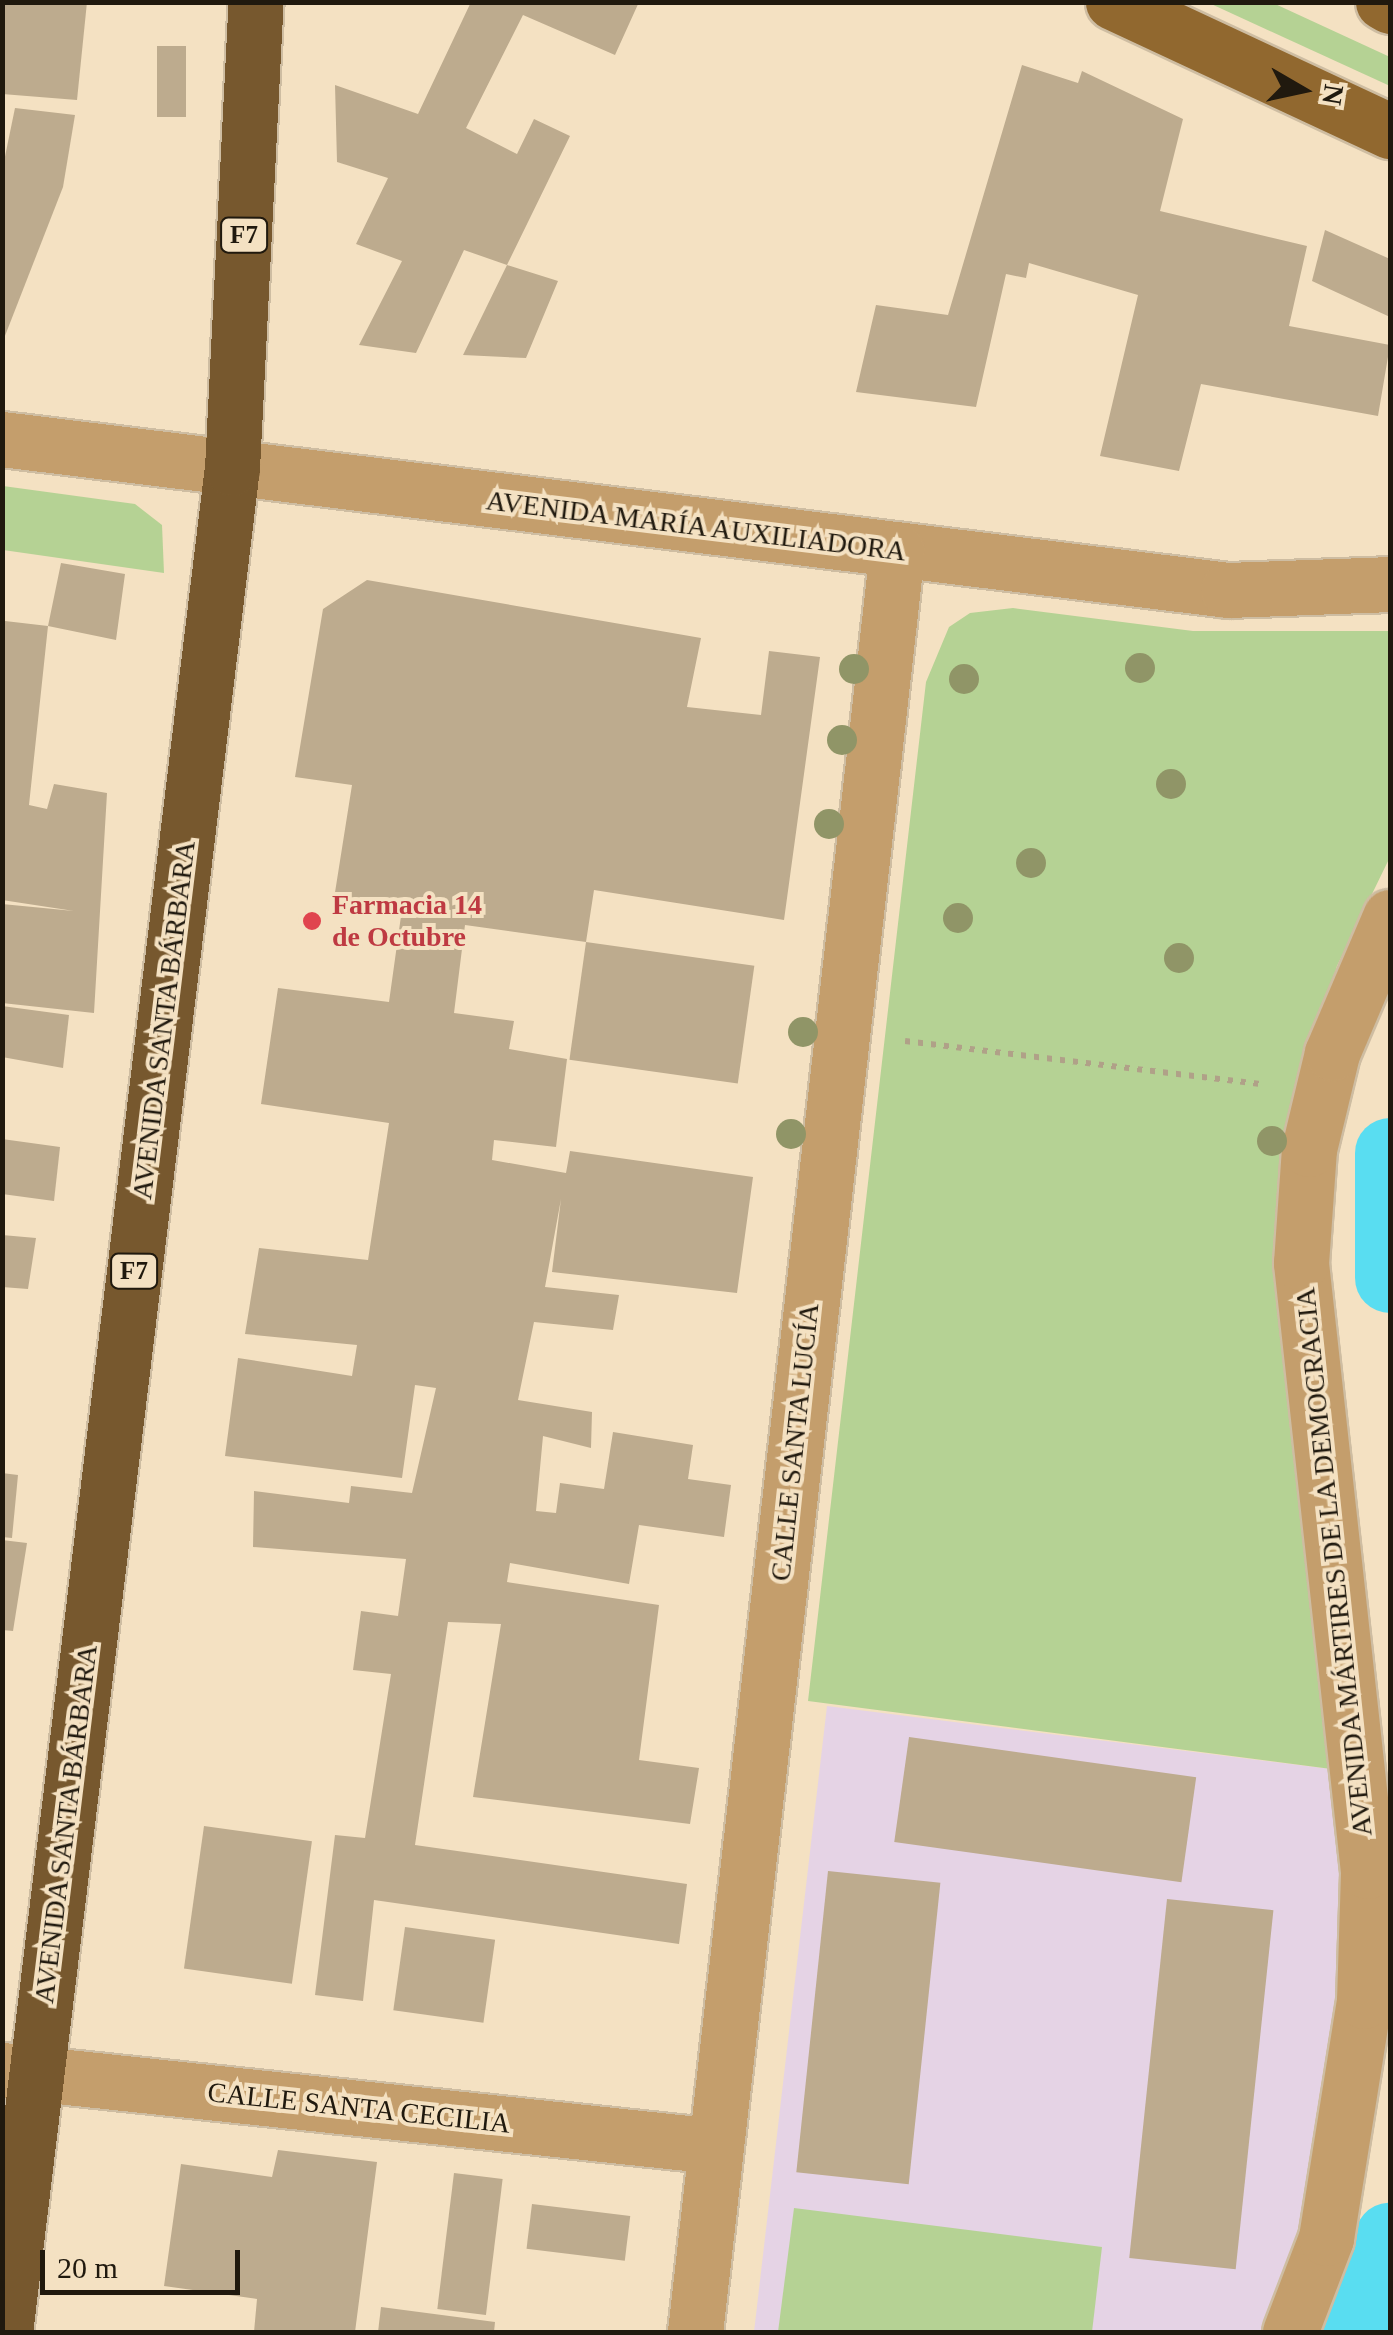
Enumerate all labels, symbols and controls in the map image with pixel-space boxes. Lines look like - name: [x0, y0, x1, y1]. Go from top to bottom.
- north arrow: [1253, 40, 1353, 140]
- text: N: [1316, 82, 1350, 107]
- road number: F7: [219, 215, 269, 255]
- street label: AVENIDA MARÍA AUXILIADORA: [482, 483, 910, 569]
- street label: AVENIDA SANTA BÁRBARA: [125, 837, 203, 1203]
- place label: Farmacia 14 de Octubre: [332, 888, 482, 954]
- marker: Farmacia 14 de Octubre: [301, 910, 323, 932]
- road number: F7: [109, 1251, 159, 1291]
- street label: AVENIDA MÁRTIRES DE LA DEMOCRACIA: [1288, 1284, 1380, 1840]
- street label: CALLE SANTA LUCÍA: [764, 1301, 826, 1583]
- street label: AVENIDA SANTA BÁRBARA: [27, 1641, 105, 2007]
- street label: CALLE SANTA CECILIA: [205, 2075, 513, 2141]
- scale bar: [45, 2230, 245, 2292]
- text: 20 m: [57, 2251, 118, 2284]

